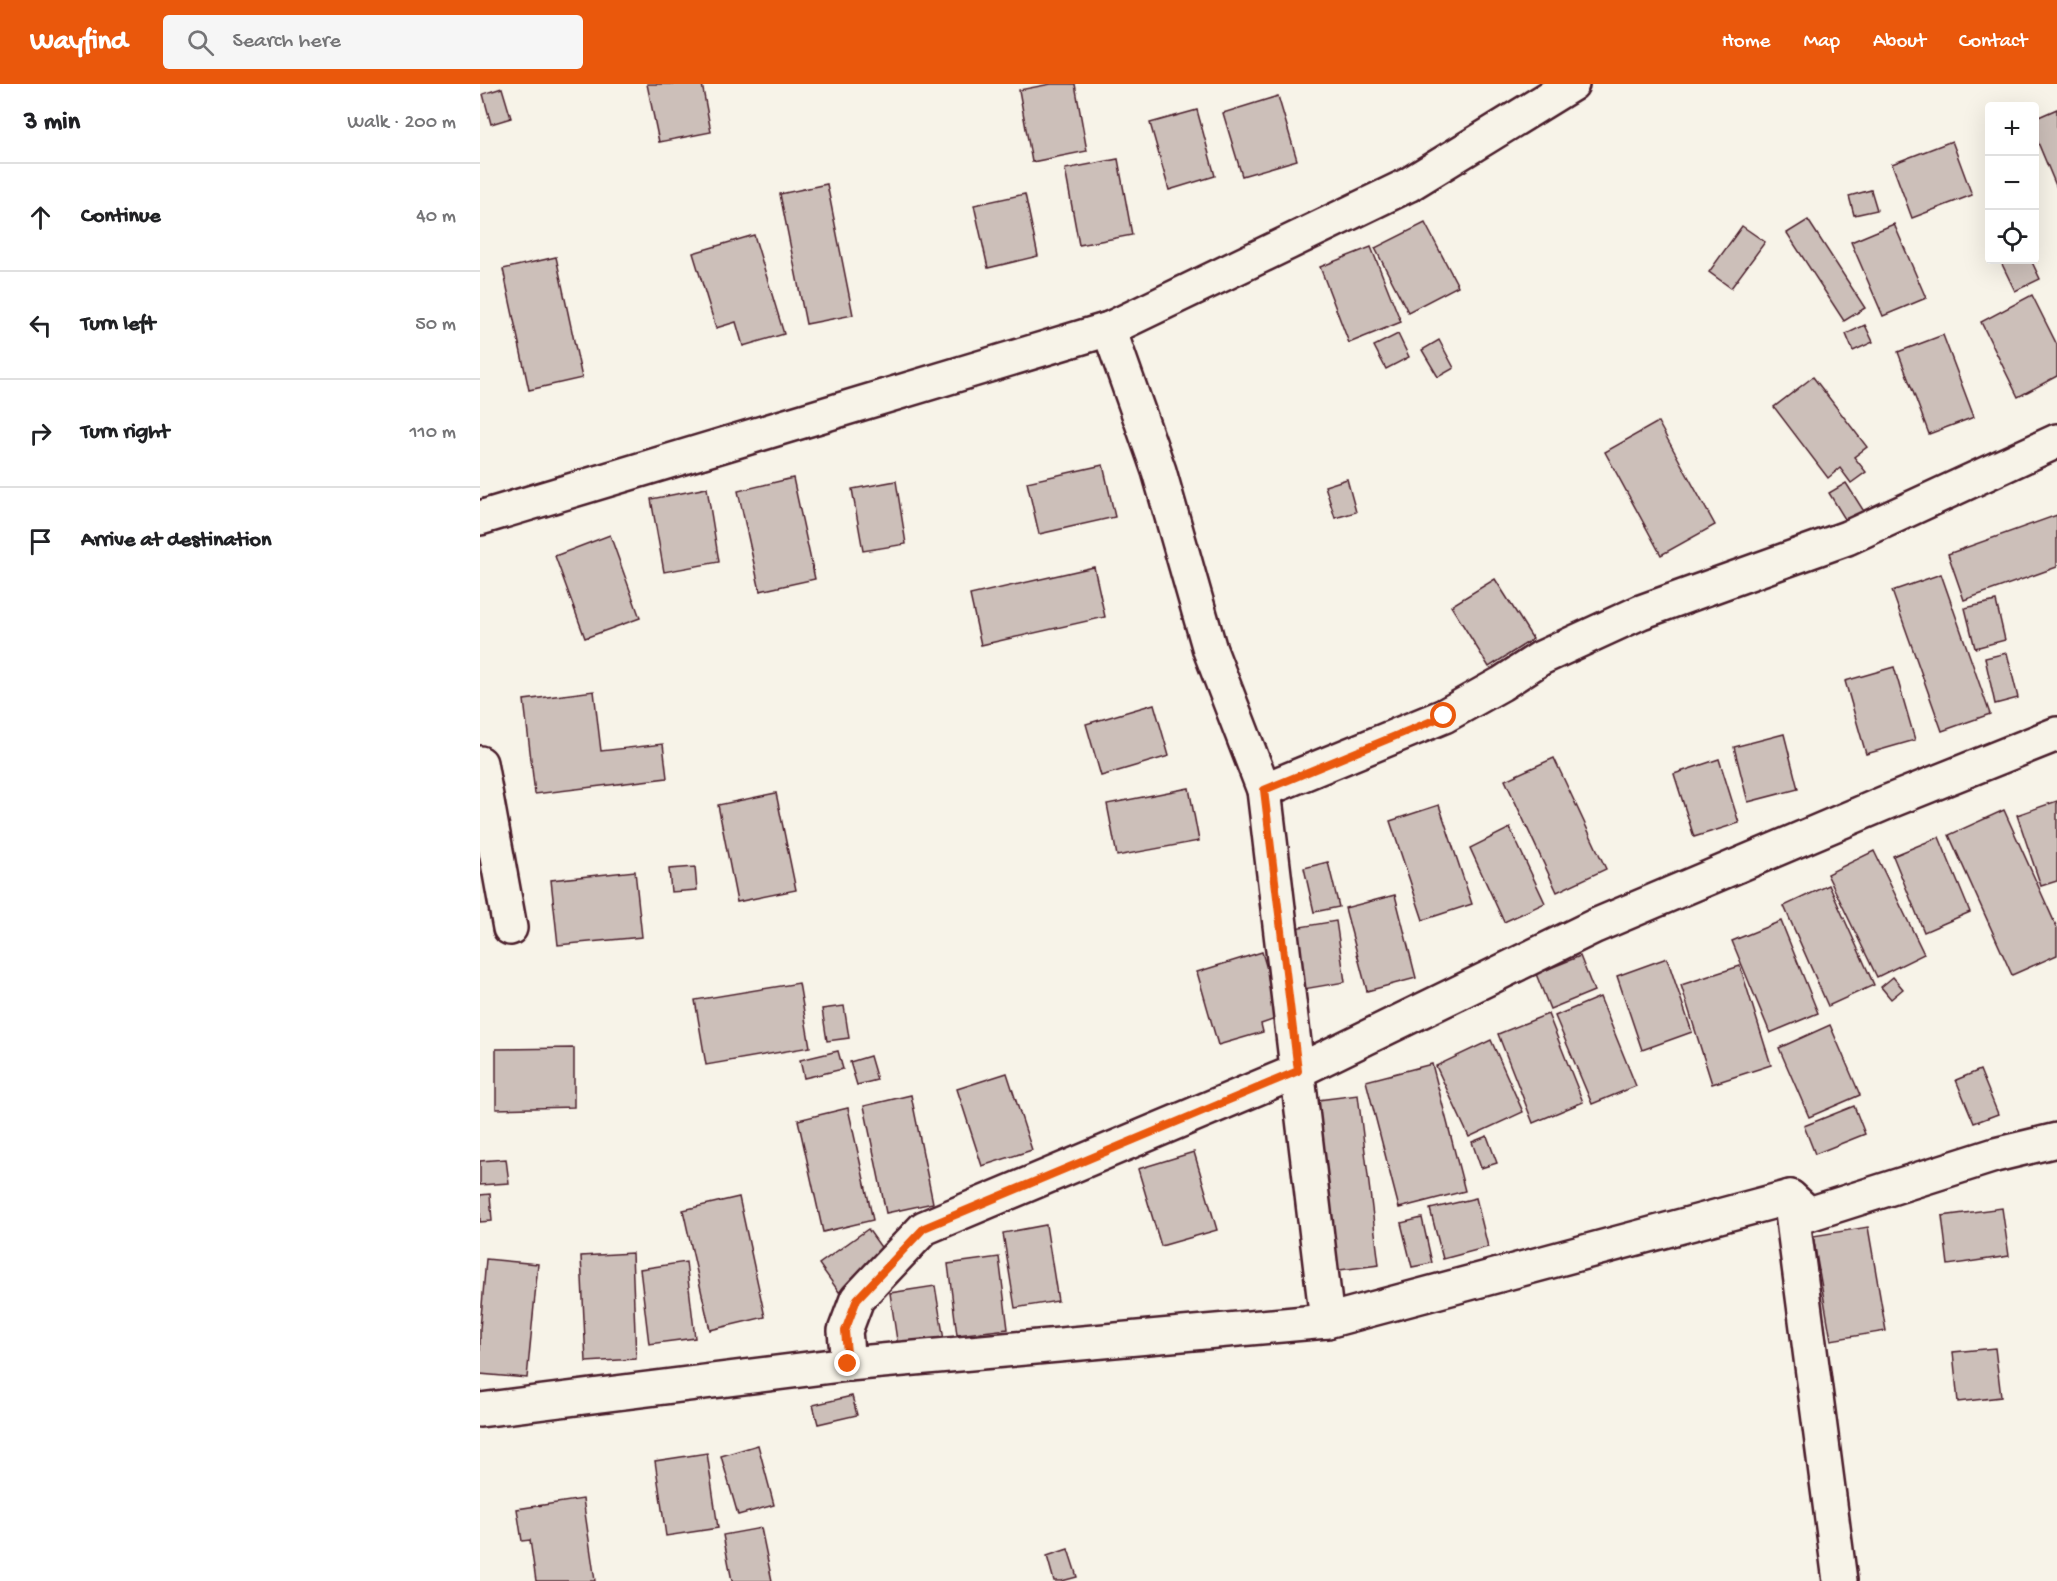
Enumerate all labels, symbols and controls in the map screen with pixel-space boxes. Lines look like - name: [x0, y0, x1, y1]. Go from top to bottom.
- search box: [163, 15, 583, 69]
- text: Wayfind: [30, 26, 127, 59]
- icon: search: [184, 26, 217, 59]
- text: Search here: [232, 29, 341, 55]
- text: Home: [1722, 30, 1770, 55]
- text: Map: [1803, 30, 1840, 55]
- text: About: [1873, 30, 1926, 55]
- text: Contact: [1959, 30, 2027, 55]
- map controls: [1985, 102, 2039, 264]
- button: +: [1985, 102, 2039, 156]
- text: 3 min: [24, 108, 80, 139]
- text: Walk · 200 m: [347, 112, 456, 135]
- button: −: [1985, 156, 2039, 210]
- icon: ahead: [24, 201, 57, 234]
- text: Continue: [81, 204, 161, 230]
- text: 40 m: [416, 206, 456, 229]
- button: locate: [1985, 210, 2039, 264]
- icon: left: [24, 309, 57, 342]
- text: Turn left: [81, 312, 155, 338]
- text: 50 m: [415, 314, 456, 337]
- icon: right: [24, 417, 57, 450]
- text: Turn right: [81, 420, 169, 446]
- text: 110 m: [410, 422, 456, 445]
- icon: arrive: [24, 525, 57, 558]
- text: Arrive at destination: [81, 528, 271, 554]
- route start: [1430, 702, 1456, 728]
- route end: [834, 1350, 860, 1376]

